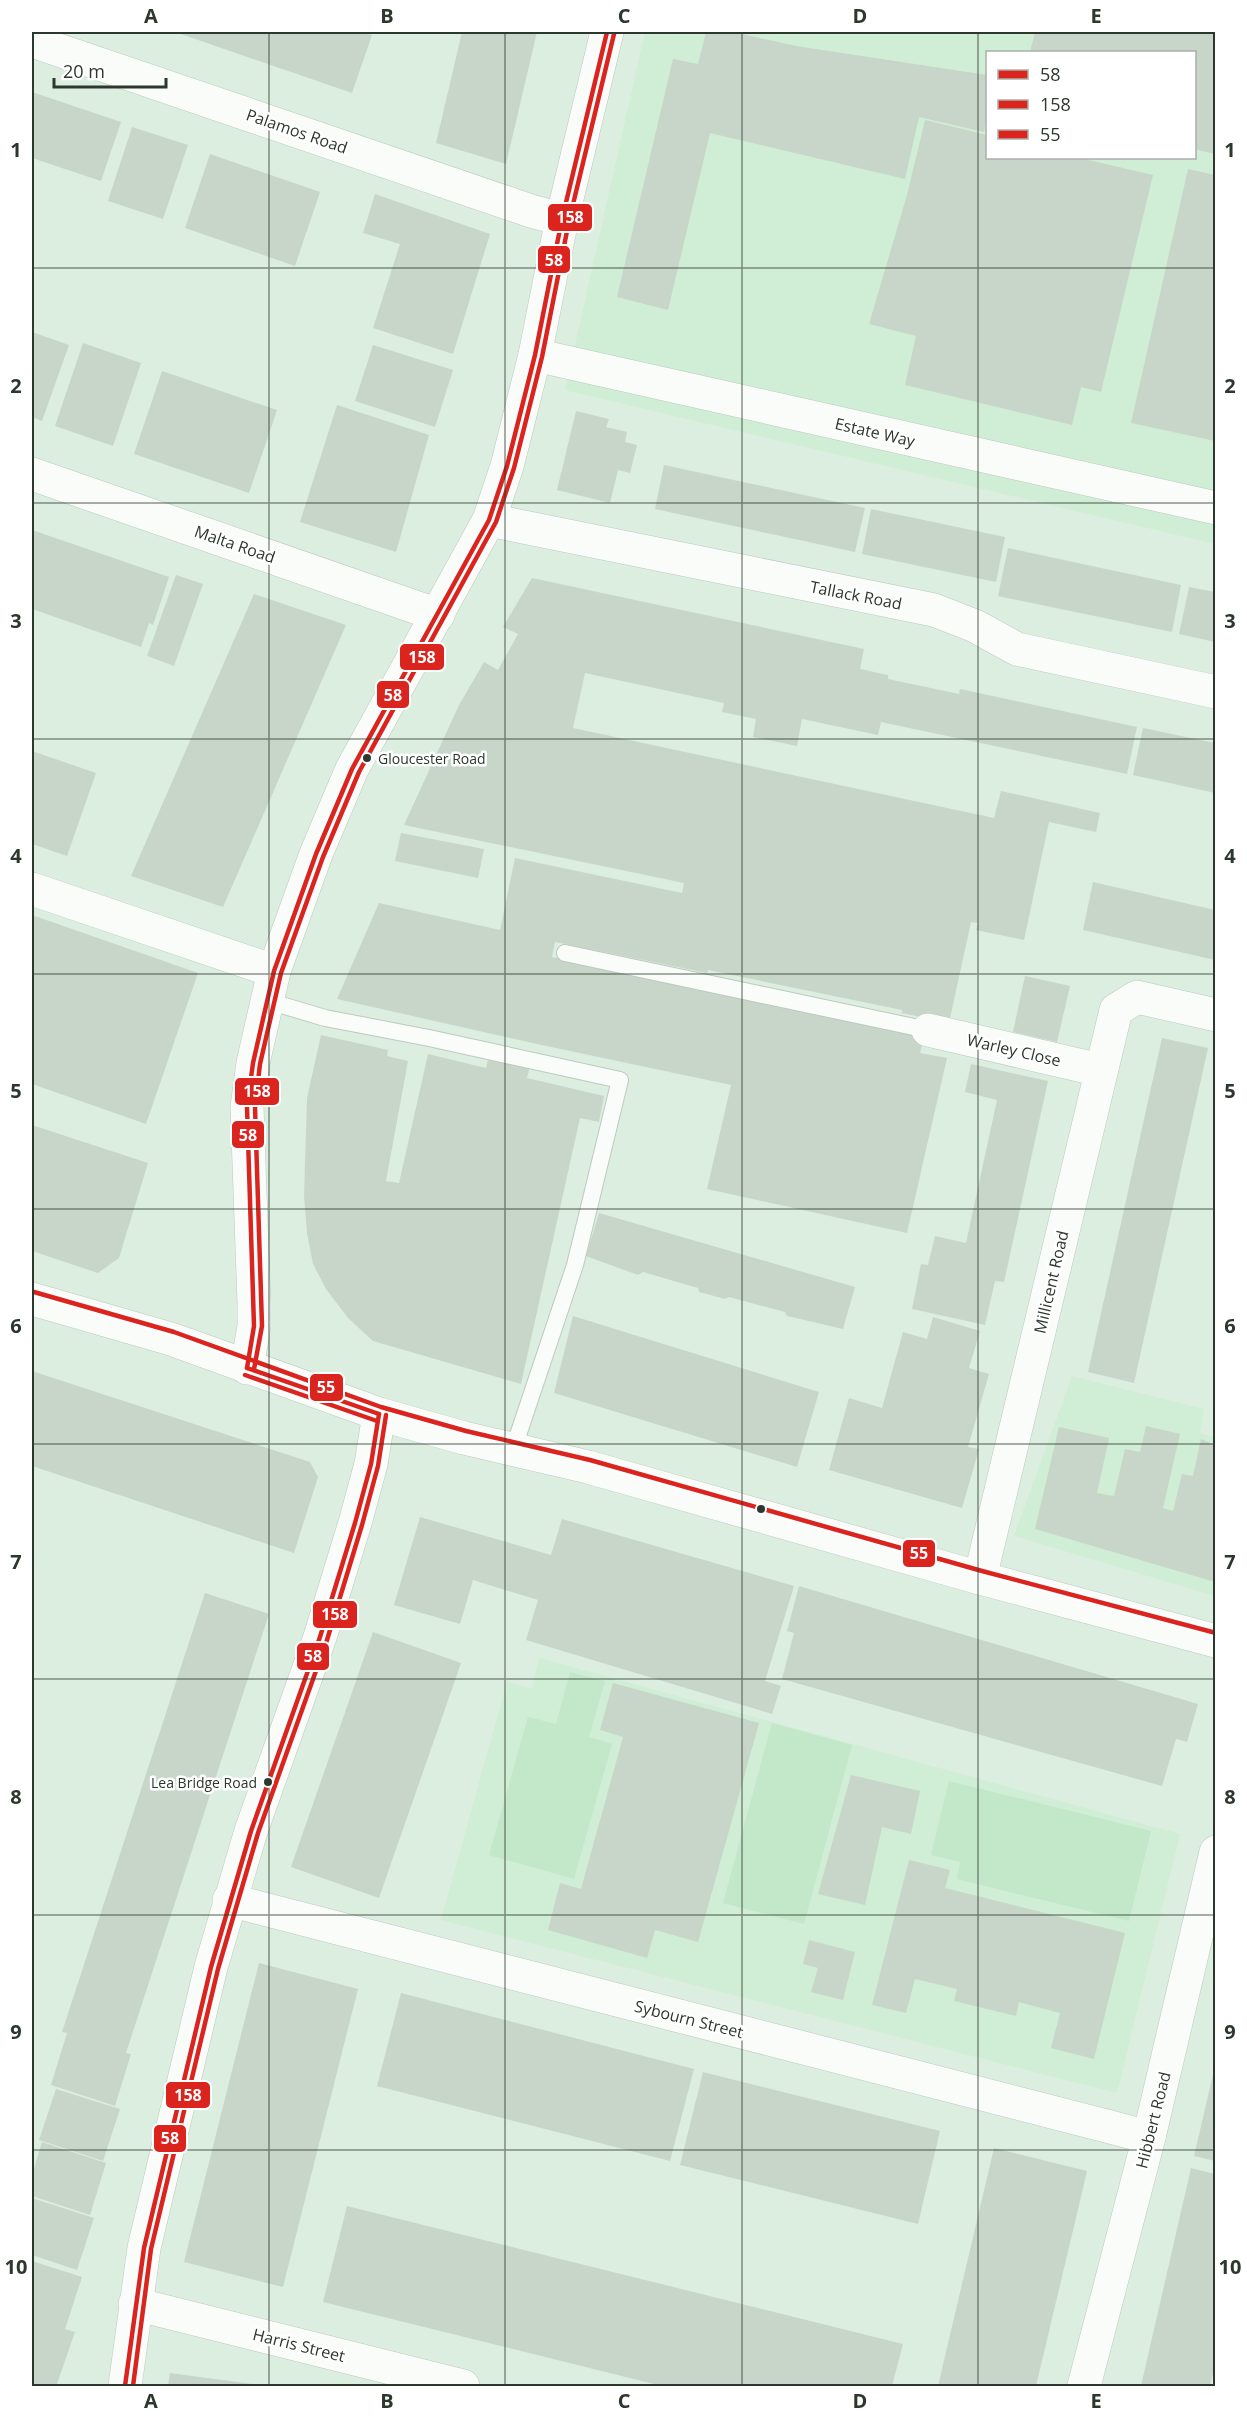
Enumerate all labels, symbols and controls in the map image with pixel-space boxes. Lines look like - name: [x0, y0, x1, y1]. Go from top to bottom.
- text: A: [144, 2, 158, 29]
- text: B: [380, 2, 394, 29]
- text: C: [618, 2, 631, 29]
- text: D: [853, 2, 867, 29]
- text: E: [1090, 2, 1102, 29]
- scale bar: [54, 51, 166, 89]
- legend: [986, 51, 1196, 159]
- text: 20 m: [63, 59, 105, 83]
- text: 58: [1040, 62, 1061, 86]
- text: 158: [1040, 92, 1071, 116]
- street label: Palamos Road: [243, 103, 351, 159]
- text: 55: [1040, 122, 1061, 146]
- text: 1: [10, 136, 22, 163]
- text: 1: [1224, 136, 1236, 163]
- line badge: 158: [547, 203, 593, 232]
- text: 158: [556, 206, 584, 228]
- line badge: 58: [537, 245, 571, 274]
- text: 58: [545, 249, 563, 271]
- text: 2: [10, 372, 22, 399]
- text: 2: [1224, 372, 1236, 399]
- street label: Estate Way: [833, 412, 918, 452]
- street label: Malta Road: [192, 520, 278, 568]
- street label: Tallack Road: [808, 575, 904, 615]
- text: 3: [10, 607, 22, 634]
- text: 3: [1224, 607, 1236, 634]
- line badge: 158: [399, 643, 445, 671]
- text: 158: [408, 646, 436, 668]
- line badge: 58: [376, 680, 410, 709]
- text: 58: [384, 684, 402, 706]
- place label: Gloucester Road: [378, 749, 486, 768]
- marker: Gloucester Road: [361, 752, 373, 764]
- text: 4: [10, 842, 22, 869]
- text: 4: [1224, 842, 1236, 869]
- street label: Warley Close: [965, 1029, 1063, 1071]
- text: 5: [10, 1077, 22, 1104]
- line badge: 158: [234, 1077, 280, 1106]
- text: 5: [1224, 1077, 1236, 1104]
- text: 158: [243, 1080, 271, 1102]
- line badge: 58: [231, 1120, 265, 1149]
- text: 58: [239, 1124, 257, 1146]
- street label: Millicent Road: [1028, 1228, 1074, 1336]
- text: 6: [10, 1312, 22, 1339]
- text: 6: [1224, 1312, 1236, 1339]
- line badge: 55: [309, 1373, 344, 1402]
- text: 55: [317, 1376, 335, 1398]
- unlabelled marker: [755, 1503, 767, 1515]
- line badge: 55: [902, 1539, 936, 1568]
- text: 55: [910, 1542, 928, 1564]
- text: 7: [10, 1548, 22, 1575]
- text: 7: [1224, 1548, 1236, 1575]
- line badge: 158: [312, 1600, 358, 1629]
- text: 158: [321, 1603, 349, 1625]
- line badge: 58: [296, 1642, 330, 1671]
- text: 58: [304, 1645, 322, 1667]
- place label: Lea Bridge Road: [151, 1773, 257, 1792]
- marker: Lea Bridge Road: [262, 1776, 274, 1788]
- text: 8: [10, 1783, 22, 1810]
- text: 8: [1224, 1783, 1236, 1810]
- street label: Sybourn Street: [632, 1995, 746, 2043]
- text: 9: [10, 2018, 22, 2045]
- text: 9: [1224, 2018, 1236, 2045]
- street label: Hibbert Road: [1130, 2069, 1176, 2171]
- line badge: 158: [165, 2081, 211, 2109]
- text: 158: [174, 2084, 202, 2106]
- line badge: 58: [153, 2124, 187, 2153]
- text: 58: [161, 2127, 179, 2149]
- text: 10: [5, 2253, 27, 2280]
- text: 10: [1219, 2253, 1241, 2280]
- street label: Harris Street: [251, 2323, 348, 2367]
- text: A: [144, 2387, 158, 2414]
- text: B: [380, 2387, 394, 2414]
- text: C: [618, 2387, 631, 2414]
- text: D: [853, 2387, 867, 2414]
- text: E: [1090, 2387, 1102, 2414]

